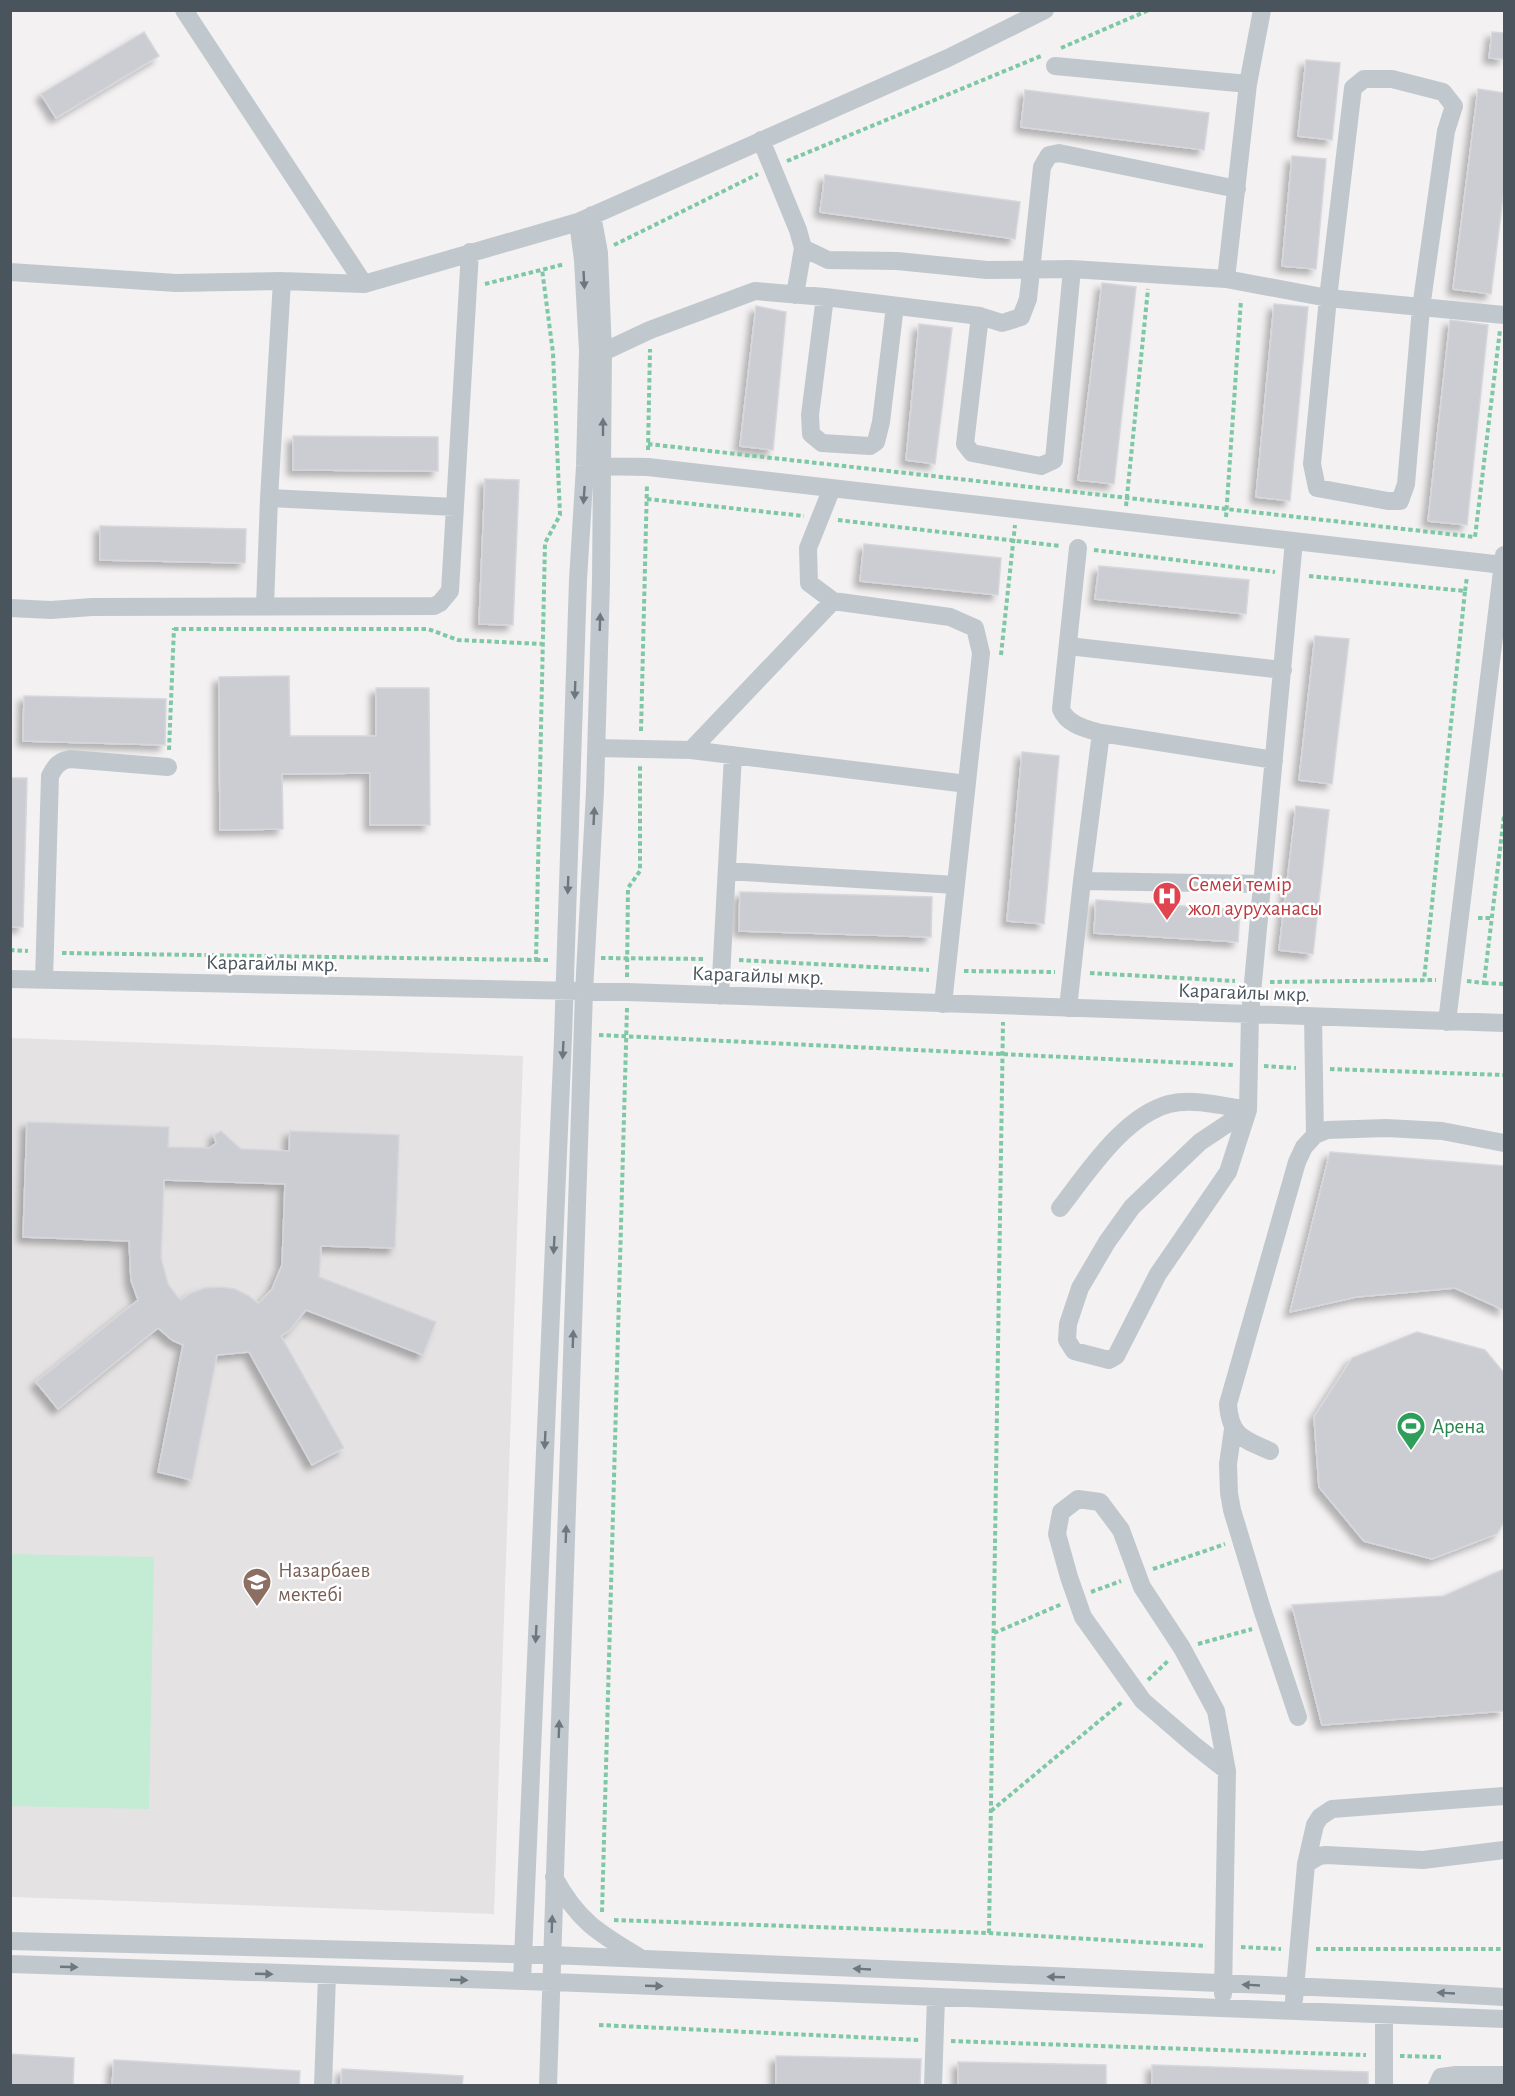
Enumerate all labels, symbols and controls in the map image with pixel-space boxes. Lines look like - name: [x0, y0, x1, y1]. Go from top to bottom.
- one-way arrow: [580, 270, 589, 289]
- one-way arrow: [598, 417, 608, 436]
- one-way arrow: [579, 486, 588, 505]
- one-way arrow: [595, 612, 605, 631]
- one-way arrow: [570, 681, 580, 700]
- one-way arrow: [589, 807, 598, 826]
- place label: Семей темір жол ауруханасы: [1188, 874, 1322, 919]
- one-way arrow: [564, 876, 573, 895]
- hospital icon: Семей темір жол ауруханасы: [1151, 880, 1183, 922]
- street label: Карагайлы мкр.: [206, 952, 338, 975]
- street label: Карагайлы мкр.: [692, 963, 824, 988]
- street label: Карагайлы мкр.: [1178, 980, 1310, 1005]
- one-way arrow: [558, 1041, 567, 1060]
- one-way arrow: [549, 1235, 558, 1254]
- one-way arrow: [568, 1330, 577, 1349]
- sports icon: Арена: [1395, 1410, 1427, 1452]
- place label: Арена: [1432, 1416, 1485, 1437]
- one-way arrow: [541, 1430, 550, 1449]
- one-way arrow: [561, 1524, 571, 1543]
- place label: Назарбаев мектебі: [278, 1560, 370, 1605]
- school or university icon: Назарбаев мектебі: [241, 1566, 273, 1608]
- one-way arrow: [532, 1625, 541, 1644]
- one-way arrow: [555, 1719, 564, 1738]
- one-way arrow: [548, 1914, 557, 1933]
- one-way arrow: [59, 1962, 78, 1971]
- one-way arrow: [852, 1964, 871, 1973]
- one-way arrow: [254, 1969, 273, 1978]
- one-way arrow: [1047, 1972, 1066, 1981]
- one-way arrow: [449, 1975, 468, 1984]
- one-way arrow: [1242, 1980, 1261, 1989]
- one-way arrow: [644, 1982, 663, 1991]
- one-way arrow: [1437, 1989, 1456, 1998]

